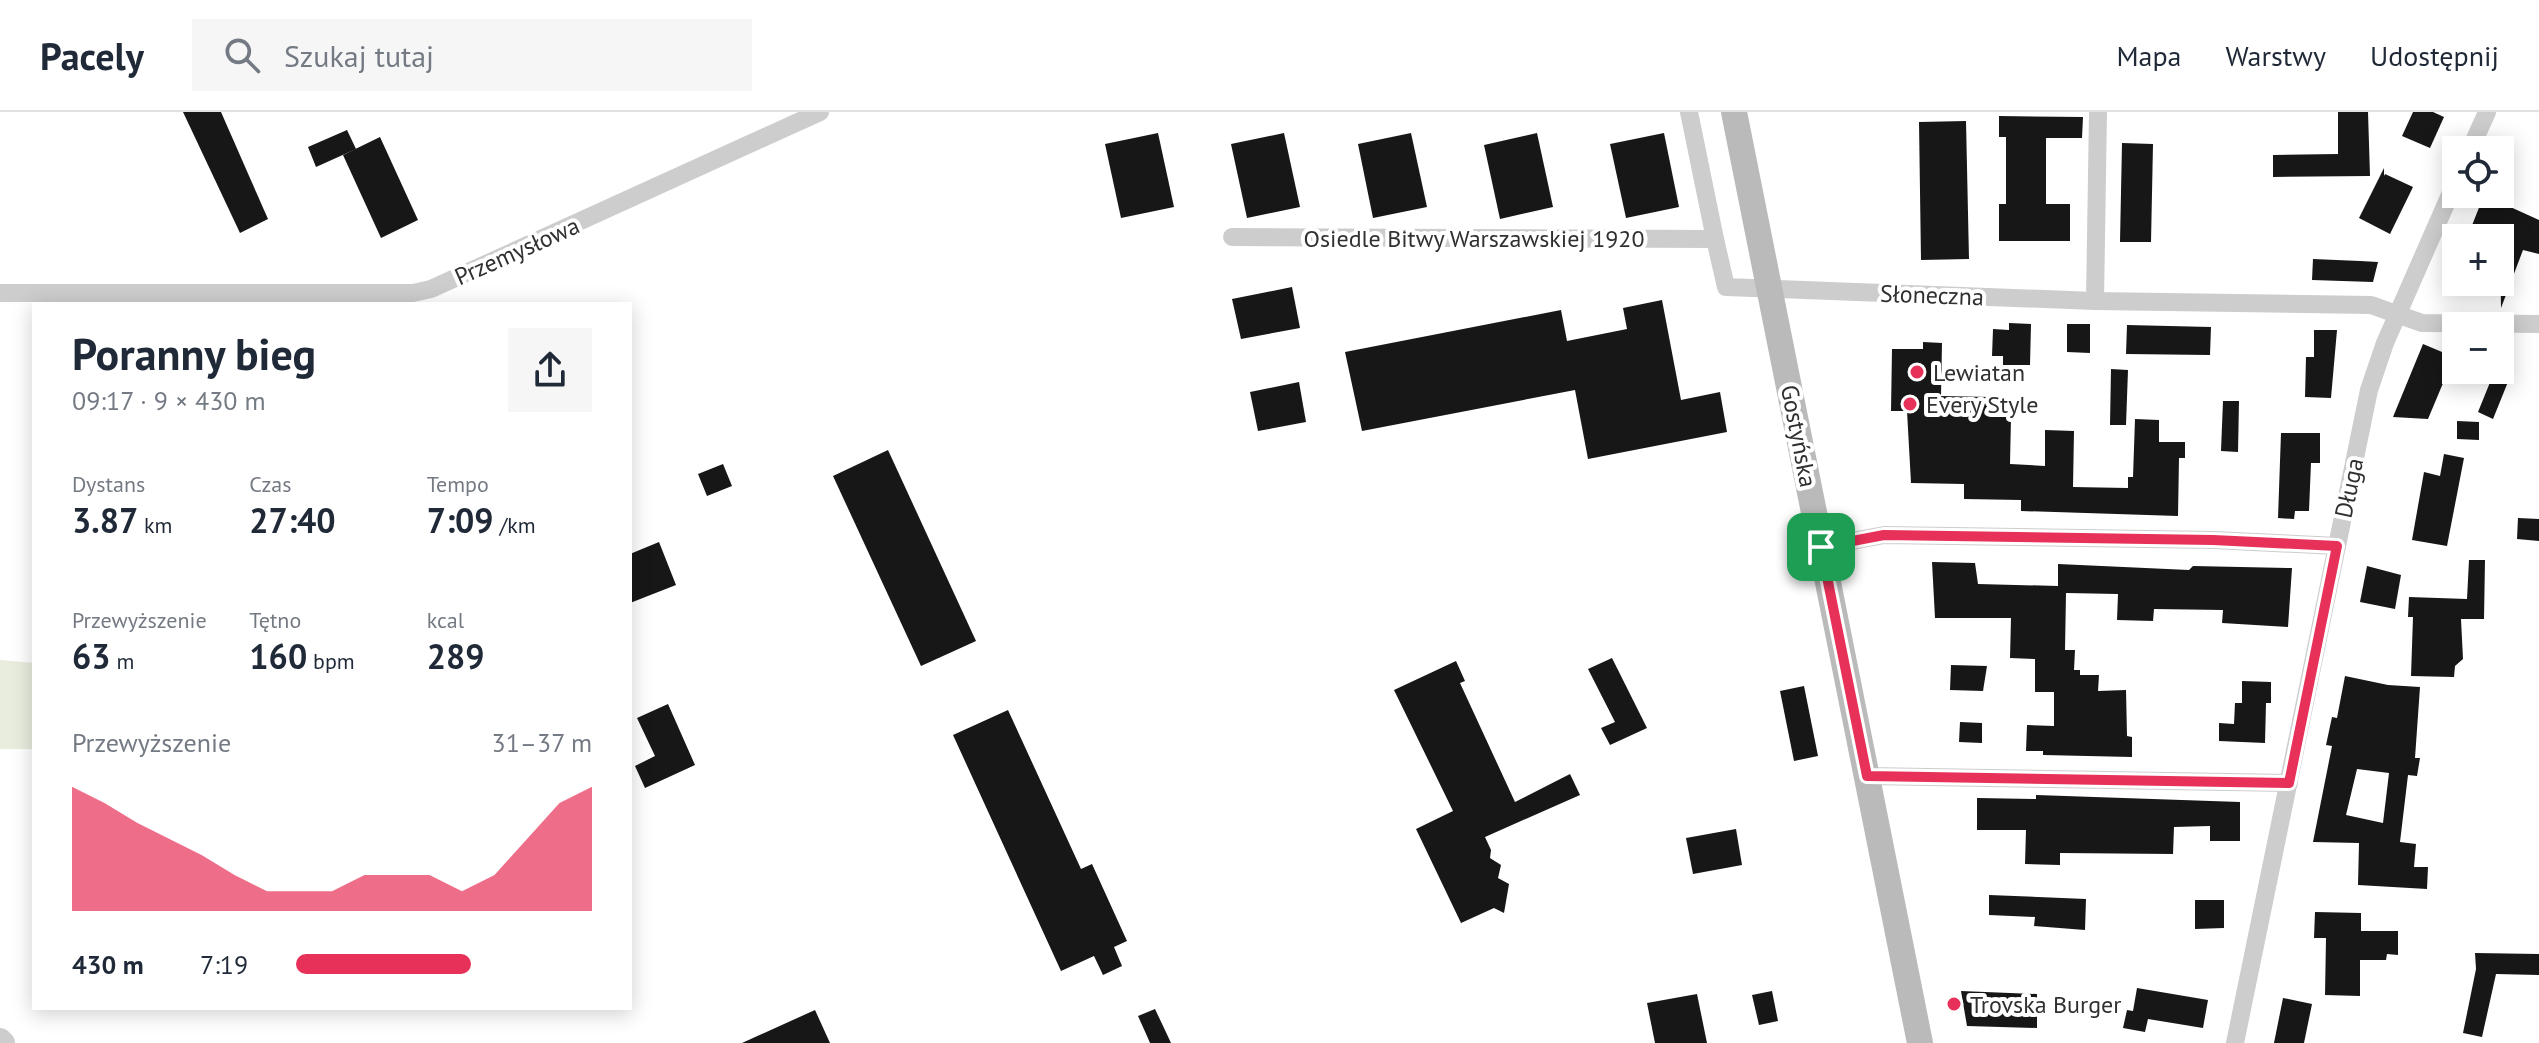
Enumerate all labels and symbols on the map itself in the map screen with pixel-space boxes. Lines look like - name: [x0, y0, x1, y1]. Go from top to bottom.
- street label: Przemysłowa: [450, 210, 584, 292]
- street label: Osiedle Bitwy Warszawskiej 1920: [1304, 223, 1645, 254]
- street label: Słoneczna: [1880, 278, 1984, 312]
- place label: Lewiatan: [1933, 357, 2025, 388]
- marker: Lewiatan: [1908, 363, 1926, 381]
- street label: Gostyńska: [1774, 382, 1824, 490]
- place label: Every Style: [1926, 389, 2039, 420]
- marker: Every Style: [1901, 395, 1919, 413]
- street label: Długa: [2328, 455, 2370, 521]
- pin: [1787, 513, 1855, 581]
- place label: Trovska Burger: [1970, 989, 2121, 1020]
- marker: Trovska Burger: [1945, 995, 1963, 1013]

